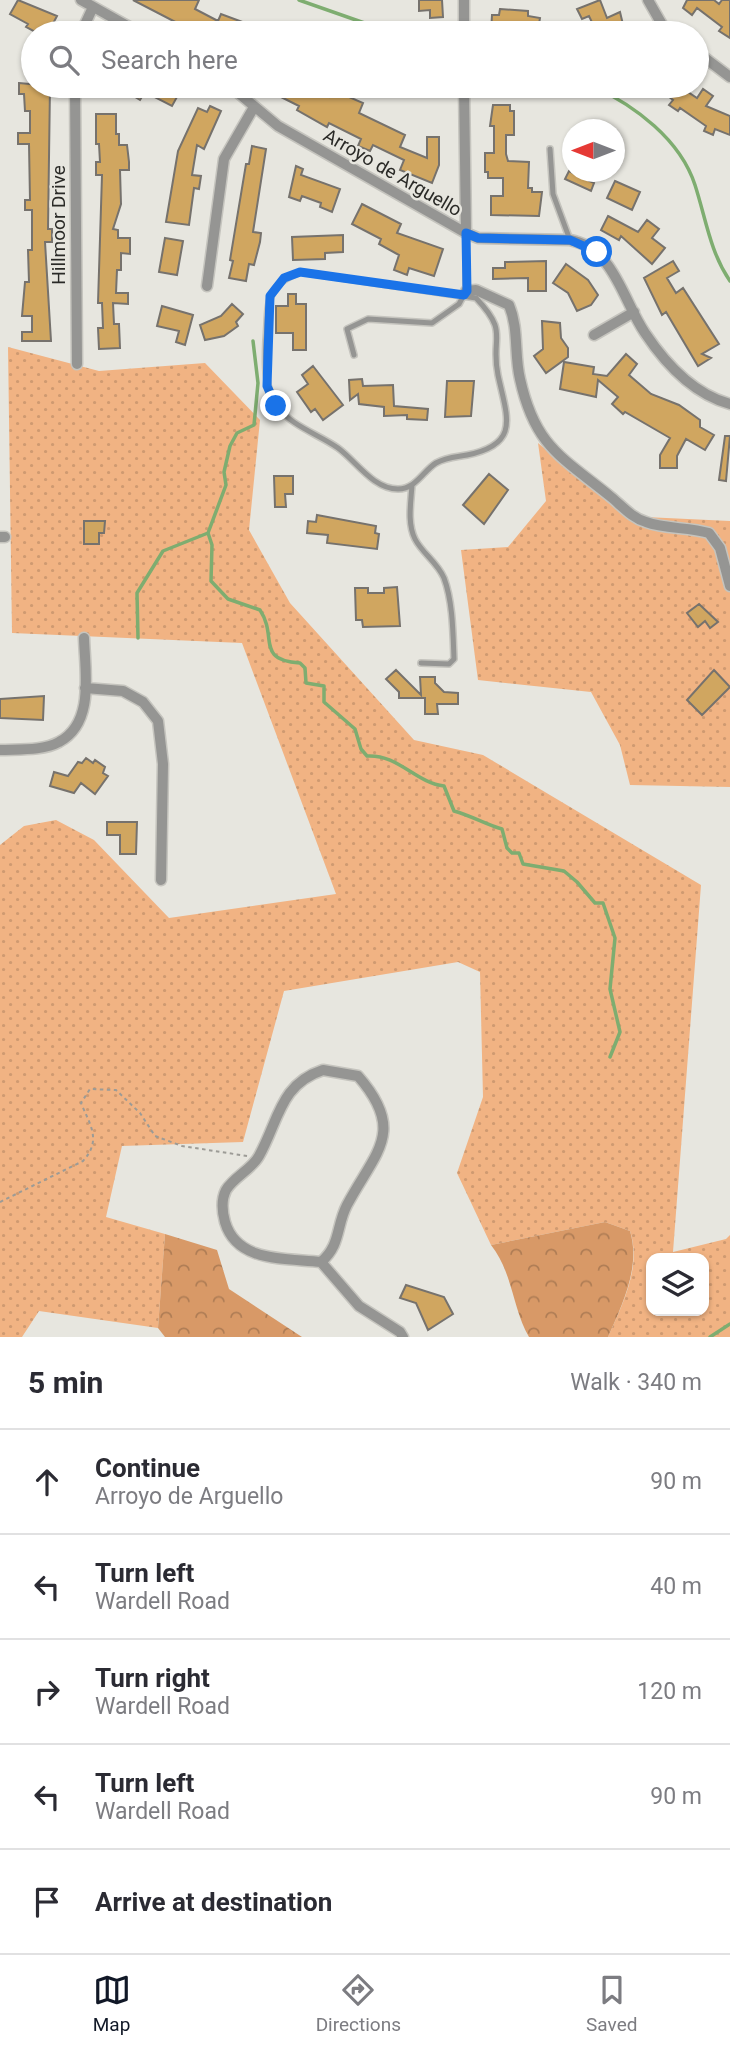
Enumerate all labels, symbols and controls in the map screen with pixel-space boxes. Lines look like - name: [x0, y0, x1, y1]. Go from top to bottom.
- search box: [21, 21, 709, 98]
- icon: search: [45, 41, 83, 79]
- text: Search here: [101, 45, 238, 75]
- north arrow: [562, 119, 625, 182]
- street label: Arroyo de Arguello: [320, 124, 466, 221]
- street label: Hillmoor Drive: [47, 165, 70, 285]
- route start: [581, 236, 612, 267]
- route end: [260, 390, 291, 421]
- map controls: [646, 1253, 709, 1316]
- button: layers: [646, 1253, 709, 1316]
- text: 5 min: [28, 1365, 103, 1400]
- text: Walk · 340 m: [570, 1369, 702, 1396]
- text: Continue: [95, 1453, 200, 1483]
- icon: ahead: [28, 1463, 66, 1501]
- text: 90 m: [650, 1468, 702, 1495]
- text: Arroyo de Arguello: [95, 1483, 283, 1510]
- text: Turn left: [95, 1558, 194, 1588]
- icon: left: [28, 1568, 66, 1606]
- text: 40 m: [650, 1573, 702, 1600]
- text: Wardell Road: [95, 1588, 230, 1615]
- text: Turn right: [95, 1663, 210, 1693]
- icon: right: [28, 1673, 66, 1711]
- text: 120 m: [637, 1678, 702, 1705]
- text: Wardell Road: [95, 1693, 230, 1720]
- text: Turn left: [95, 1768, 194, 1798]
- icon: left: [28, 1778, 66, 1816]
- text: 90 m: [650, 1783, 702, 1810]
- text: Wardell Road: [95, 1798, 230, 1825]
- icon: arrive: [28, 1883, 66, 1921]
- text: Arrive at destination: [95, 1887, 332, 1917]
- tab: Map: [93, 1971, 131, 2036]
- tab: Directions: [316, 1971, 401, 2036]
- tab: Saved: [586, 1971, 637, 2036]

